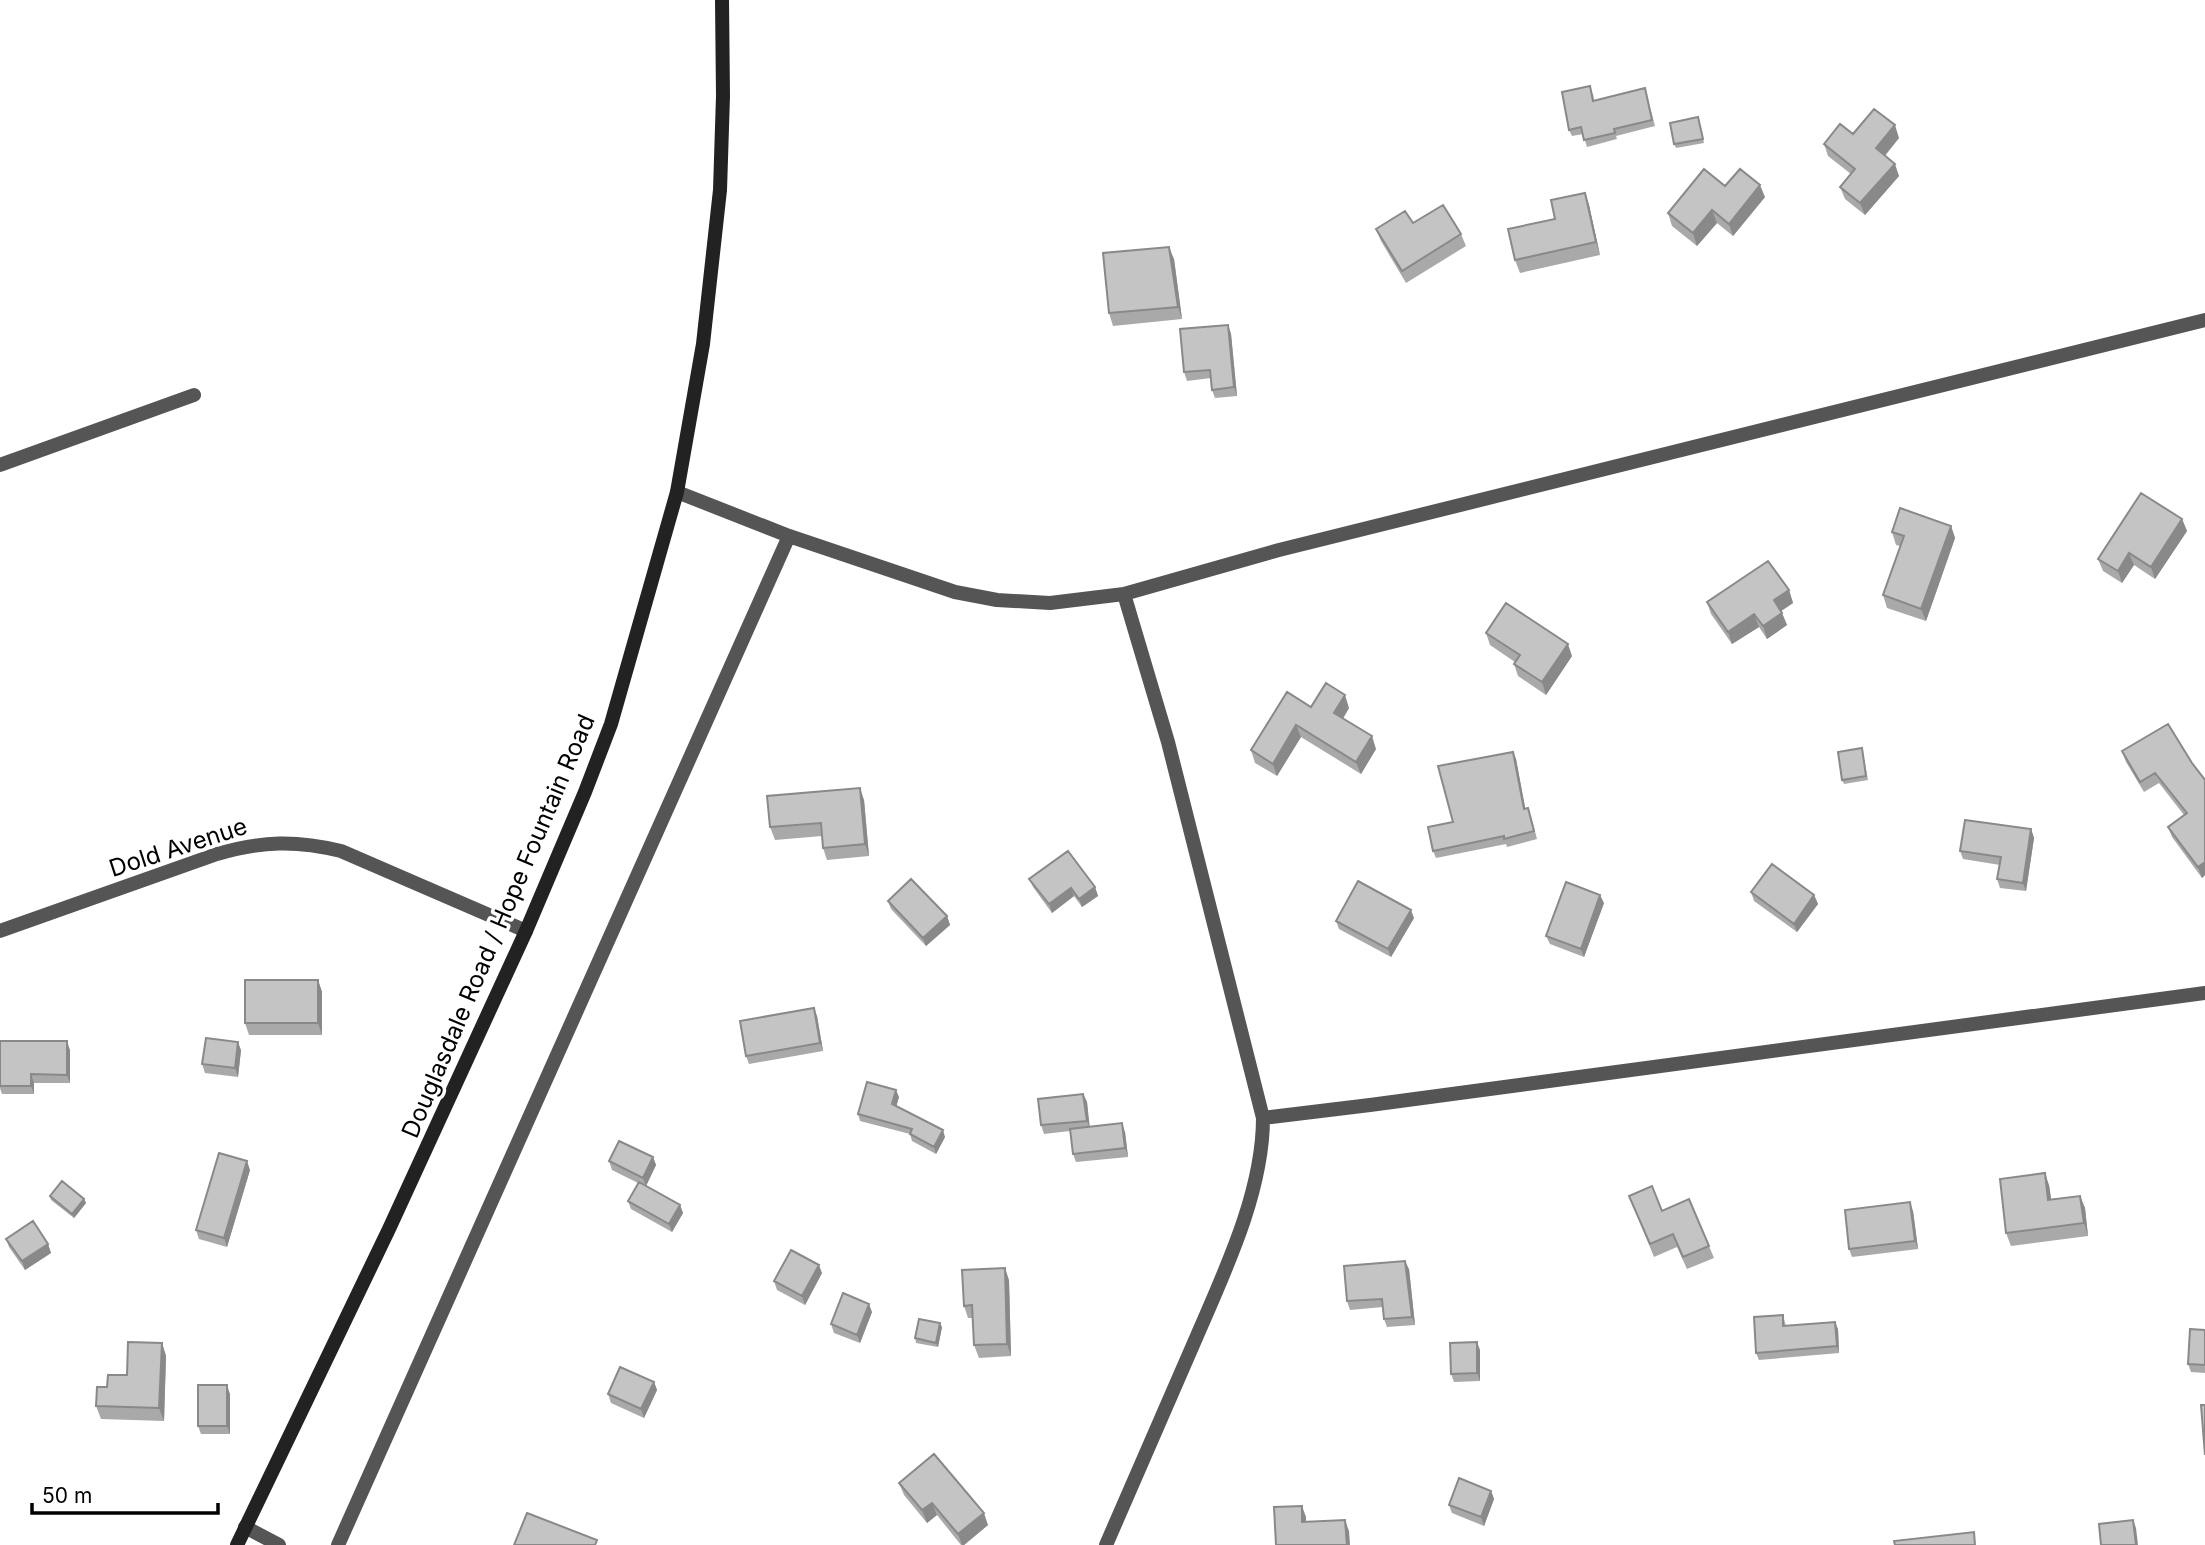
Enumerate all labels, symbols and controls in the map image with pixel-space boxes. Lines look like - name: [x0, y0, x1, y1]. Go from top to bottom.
- street label: Douglasdale Road / Hope Fountain Road: [395, 710, 601, 1142]
- street label: Dold Avenue: [105, 811, 251, 883]
- scale bar: [32, 1472, 217, 1516]
- text: 50 m: [42, 1483, 92, 1508]

